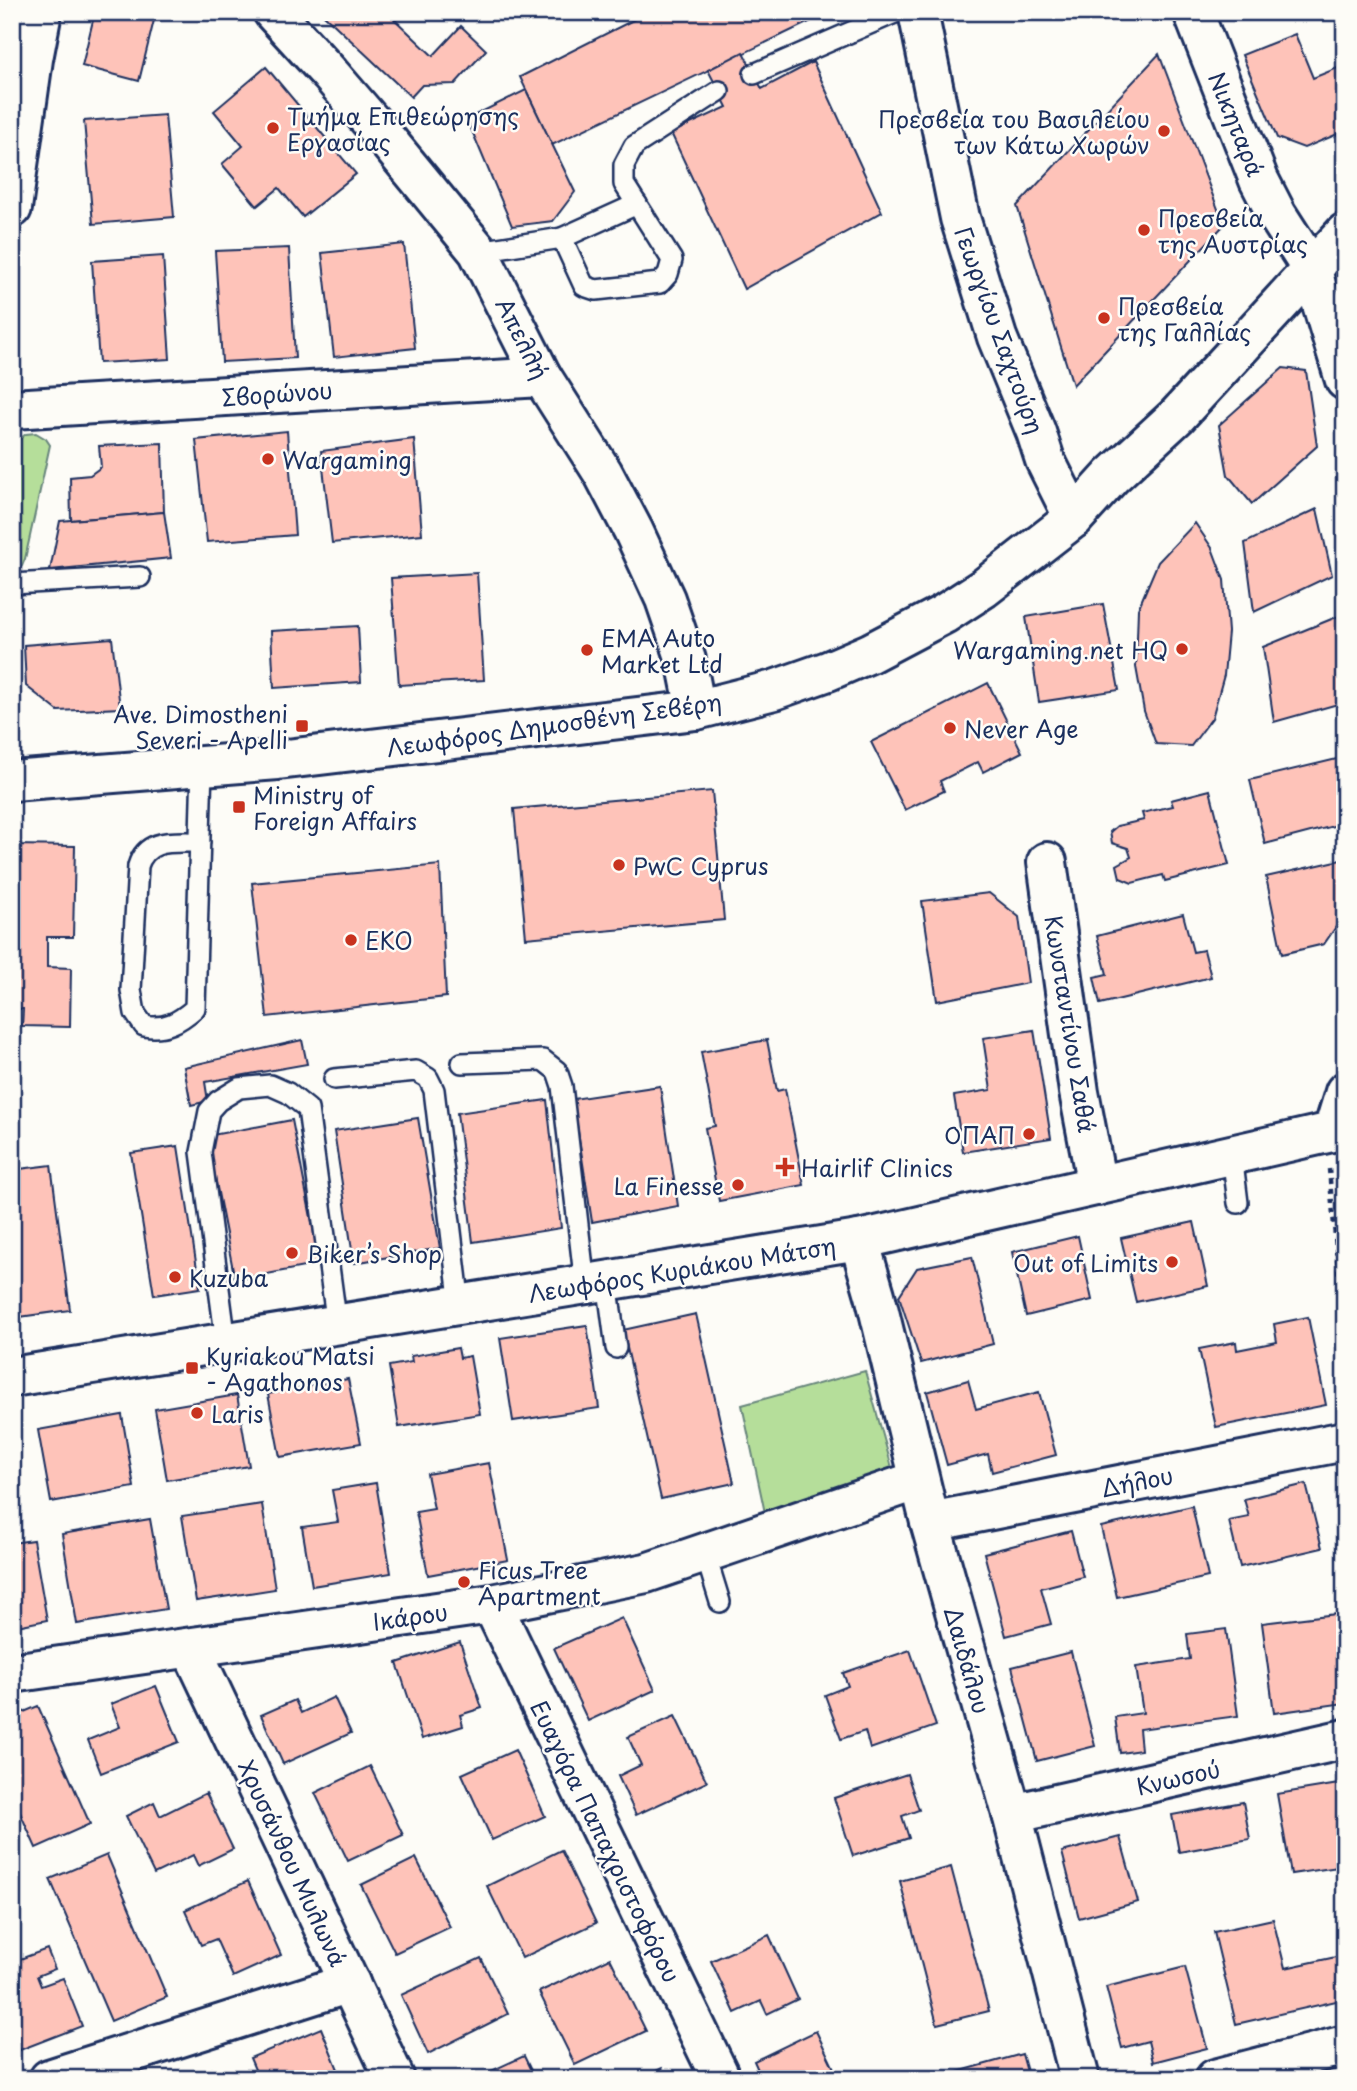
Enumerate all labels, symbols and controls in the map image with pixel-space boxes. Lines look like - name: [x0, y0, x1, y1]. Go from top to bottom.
- street label: Νικηταρά: [1200, 66, 1274, 182]
- place label: Τμήμα Επιθεώρησης Εργασίας: [287, 98, 519, 159]
- place label: Πρεσβεία του Βασιλείου των Κάτω Χωρών: [878, 101, 1150, 162]
- marker: Τμήμα Επιθεώρησης Εργασίας: [265, 120, 281, 136]
- marker: Πρεσβεία του Βασιλείου των Κάτω Χωρών: [1156, 123, 1172, 139]
- place label: Πρεσβεία της Αυστρίας: [1158, 200, 1308, 261]
- street label: Γεωργίου Σαχτούρη: [946, 222, 1054, 438]
- marker: Πρεσβεία της Αυστρίας: [1136, 222, 1152, 238]
- place label: Πρεσβεία της Γαλλίας: [1118, 288, 1251, 349]
- street label: Απελλή: [488, 291, 558, 385]
- marker: Πρεσβεία της Γαλλίας: [1096, 310, 1112, 326]
- street label: Σβορώνου: [220, 372, 334, 414]
- place label: Wargaming: [282, 442, 412, 477]
- marker: Wargaming: [260, 451, 276, 467]
- place label: EMA Auto Market Ltd: [601, 620, 723, 681]
- place label: Wargaming.net HQ: [953, 632, 1168, 667]
- marker: Wargaming.net HQ: [1174, 641, 1190, 657]
- marker: EMA Auto Market Ltd: [579, 642, 595, 658]
- street label: Λεωφόρος Δημοσθένη Σεβέρη: [384, 683, 724, 765]
- place label: Ave. Dimostheni Severi - Apelli: [113, 696, 288, 757]
- place label: Never Age: [964, 711, 1078, 746]
- marker: Ave. Dimostheni Severi - Apelli: [294, 718, 310, 734]
- marker: Never Age: [942, 720, 958, 736]
- place label: Ministry of Foreign Affairs: [253, 777, 417, 838]
- marker: Ministry of Foreign Affairs: [231, 799, 247, 815]
- place label: PwC Cyprus: [633, 848, 768, 883]
- marker: PwC Cyprus: [611, 857, 627, 873]
- street label: Κωνσταντίνου Σαθά: [1037, 913, 1105, 1135]
- place label: EKO: [365, 923, 413, 958]
- marker: EKO: [343, 932, 359, 948]
- place label: ΟΠΑΠ: [944, 1117, 1015, 1152]
- marker: ΟΠΑΠ: [1021, 1126, 1037, 1142]
- place label: Hairlif Clinics: [801, 1150, 953, 1185]
- marker: Hairlif Clinics: [775, 1157, 795, 1177]
- place label: La Finesse: [614, 1168, 724, 1203]
- marker: La Finesse: [730, 1177, 746, 1193]
- street label: Λεωφόρος Κυριάκου Μάτση: [526, 1227, 838, 1311]
- place label: Biker’s Shop: [306, 1236, 442, 1271]
- marker: Biker’s Shop: [284, 1245, 300, 1261]
- place label: Out of Limits: [1013, 1245, 1158, 1280]
- marker: Out of Limits: [1164, 1254, 1180, 1270]
- place label: Kuzuba: [189, 1260, 269, 1295]
- marker: Kuzuba: [167, 1269, 183, 1285]
- place label: Kyriakou Matsi - Agathonos: [206, 1338, 375, 1399]
- marker: Kyriakou Matsi - Agathonos: [184, 1360, 200, 1376]
- place label: Laris: [211, 1396, 264, 1431]
- marker: Laris: [189, 1405, 205, 1421]
- street label: Δήλου: [1098, 1457, 1176, 1505]
- place label: Ficus Tree Apartment: [478, 1552, 601, 1613]
- marker: Ficus Tree Apartment: [456, 1574, 472, 1590]
- street label: Ικάρου: [370, 1593, 450, 1639]
- street label: Δαιδάλου: [936, 1602, 1000, 1718]
- street label: Ευαγόρα Παπαχριστοφόρου: [522, 1694, 690, 1988]
- street label: Κνωσού: [1133, 1750, 1223, 1804]
- street label: Χρυσάνθου Μυλωνά: [230, 1754, 356, 1972]

